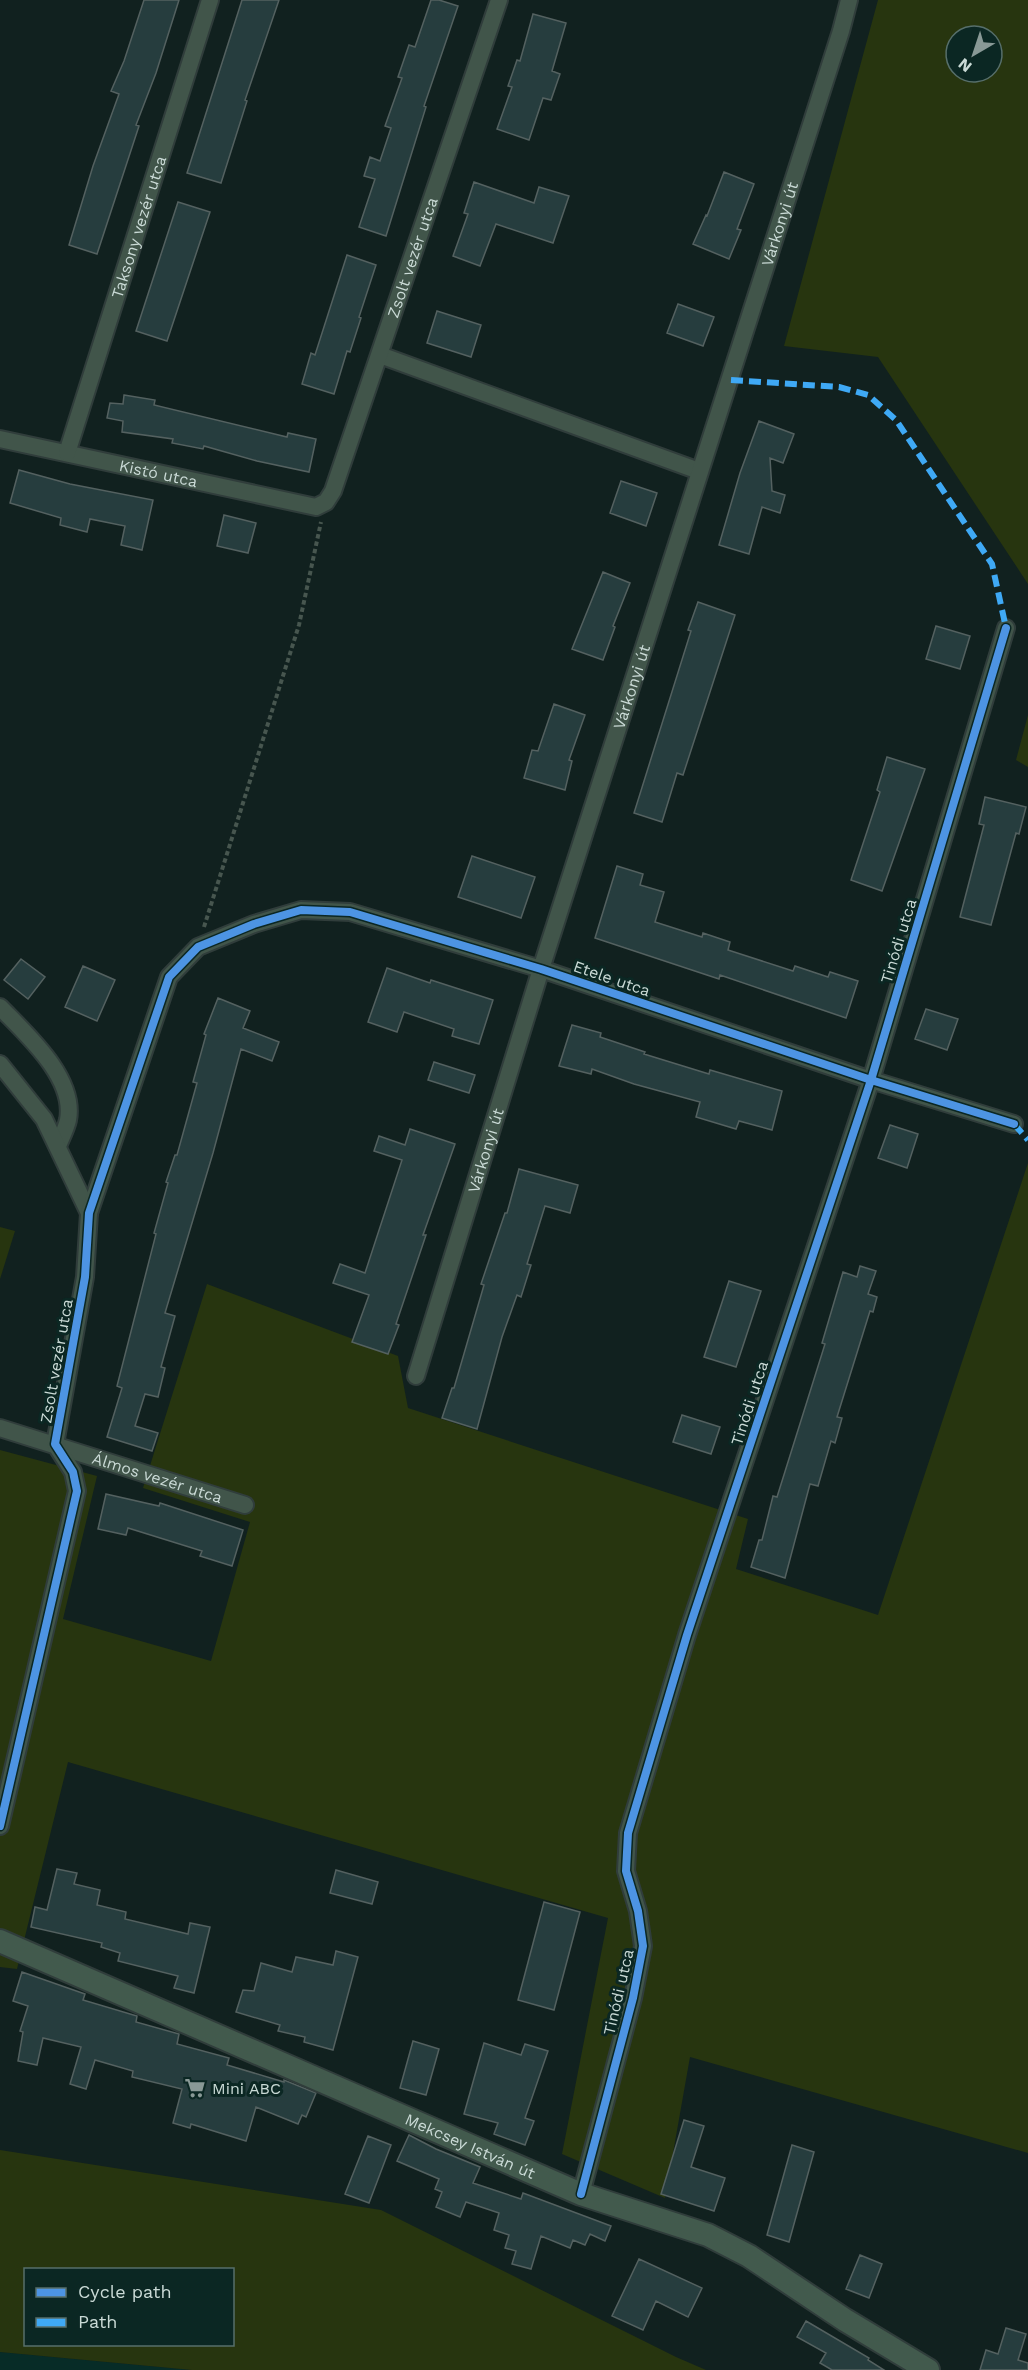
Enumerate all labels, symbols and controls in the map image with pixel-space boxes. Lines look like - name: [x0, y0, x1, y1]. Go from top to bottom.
- north arrow: [944, 24, 1004, 84]
- text: N: [954, 54, 975, 76]
- street label: Taksony vezér utca: [107, 154, 170, 301]
- street label: Várkonyi út: [757, 179, 802, 269]
- street label: Zsolt vezér utca: [383, 195, 442, 320]
- street label: Kistó utca: [117, 456, 199, 491]
- street label: Várkonyi út: [609, 642, 654, 732]
- street label: Tinódi utca: [877, 897, 920, 986]
- street label: Etele utca: [571, 956, 653, 1000]
- street label: Várkonyi út: [464, 1106, 508, 1195]
- street label: Zsolt vezér utca: [36, 1297, 77, 1425]
- street label: Tinódi utca: [727, 1359, 772, 1448]
- street label: Álmos vezér utca: [90, 1449, 225, 1507]
- street label: Tinódi utca: [599, 1947, 638, 2037]
- supermarket icon: Mini ABC: [183, 2076, 207, 2100]
- place label: Mini ABC: [212, 2079, 281, 2098]
- street label: Mekcsey István út: [402, 2110, 538, 2183]
- legend: [24, 2268, 234, 2346]
- text: Cycle path: [78, 2281, 172, 2302]
- text: Path: [78, 2311, 118, 2332]

